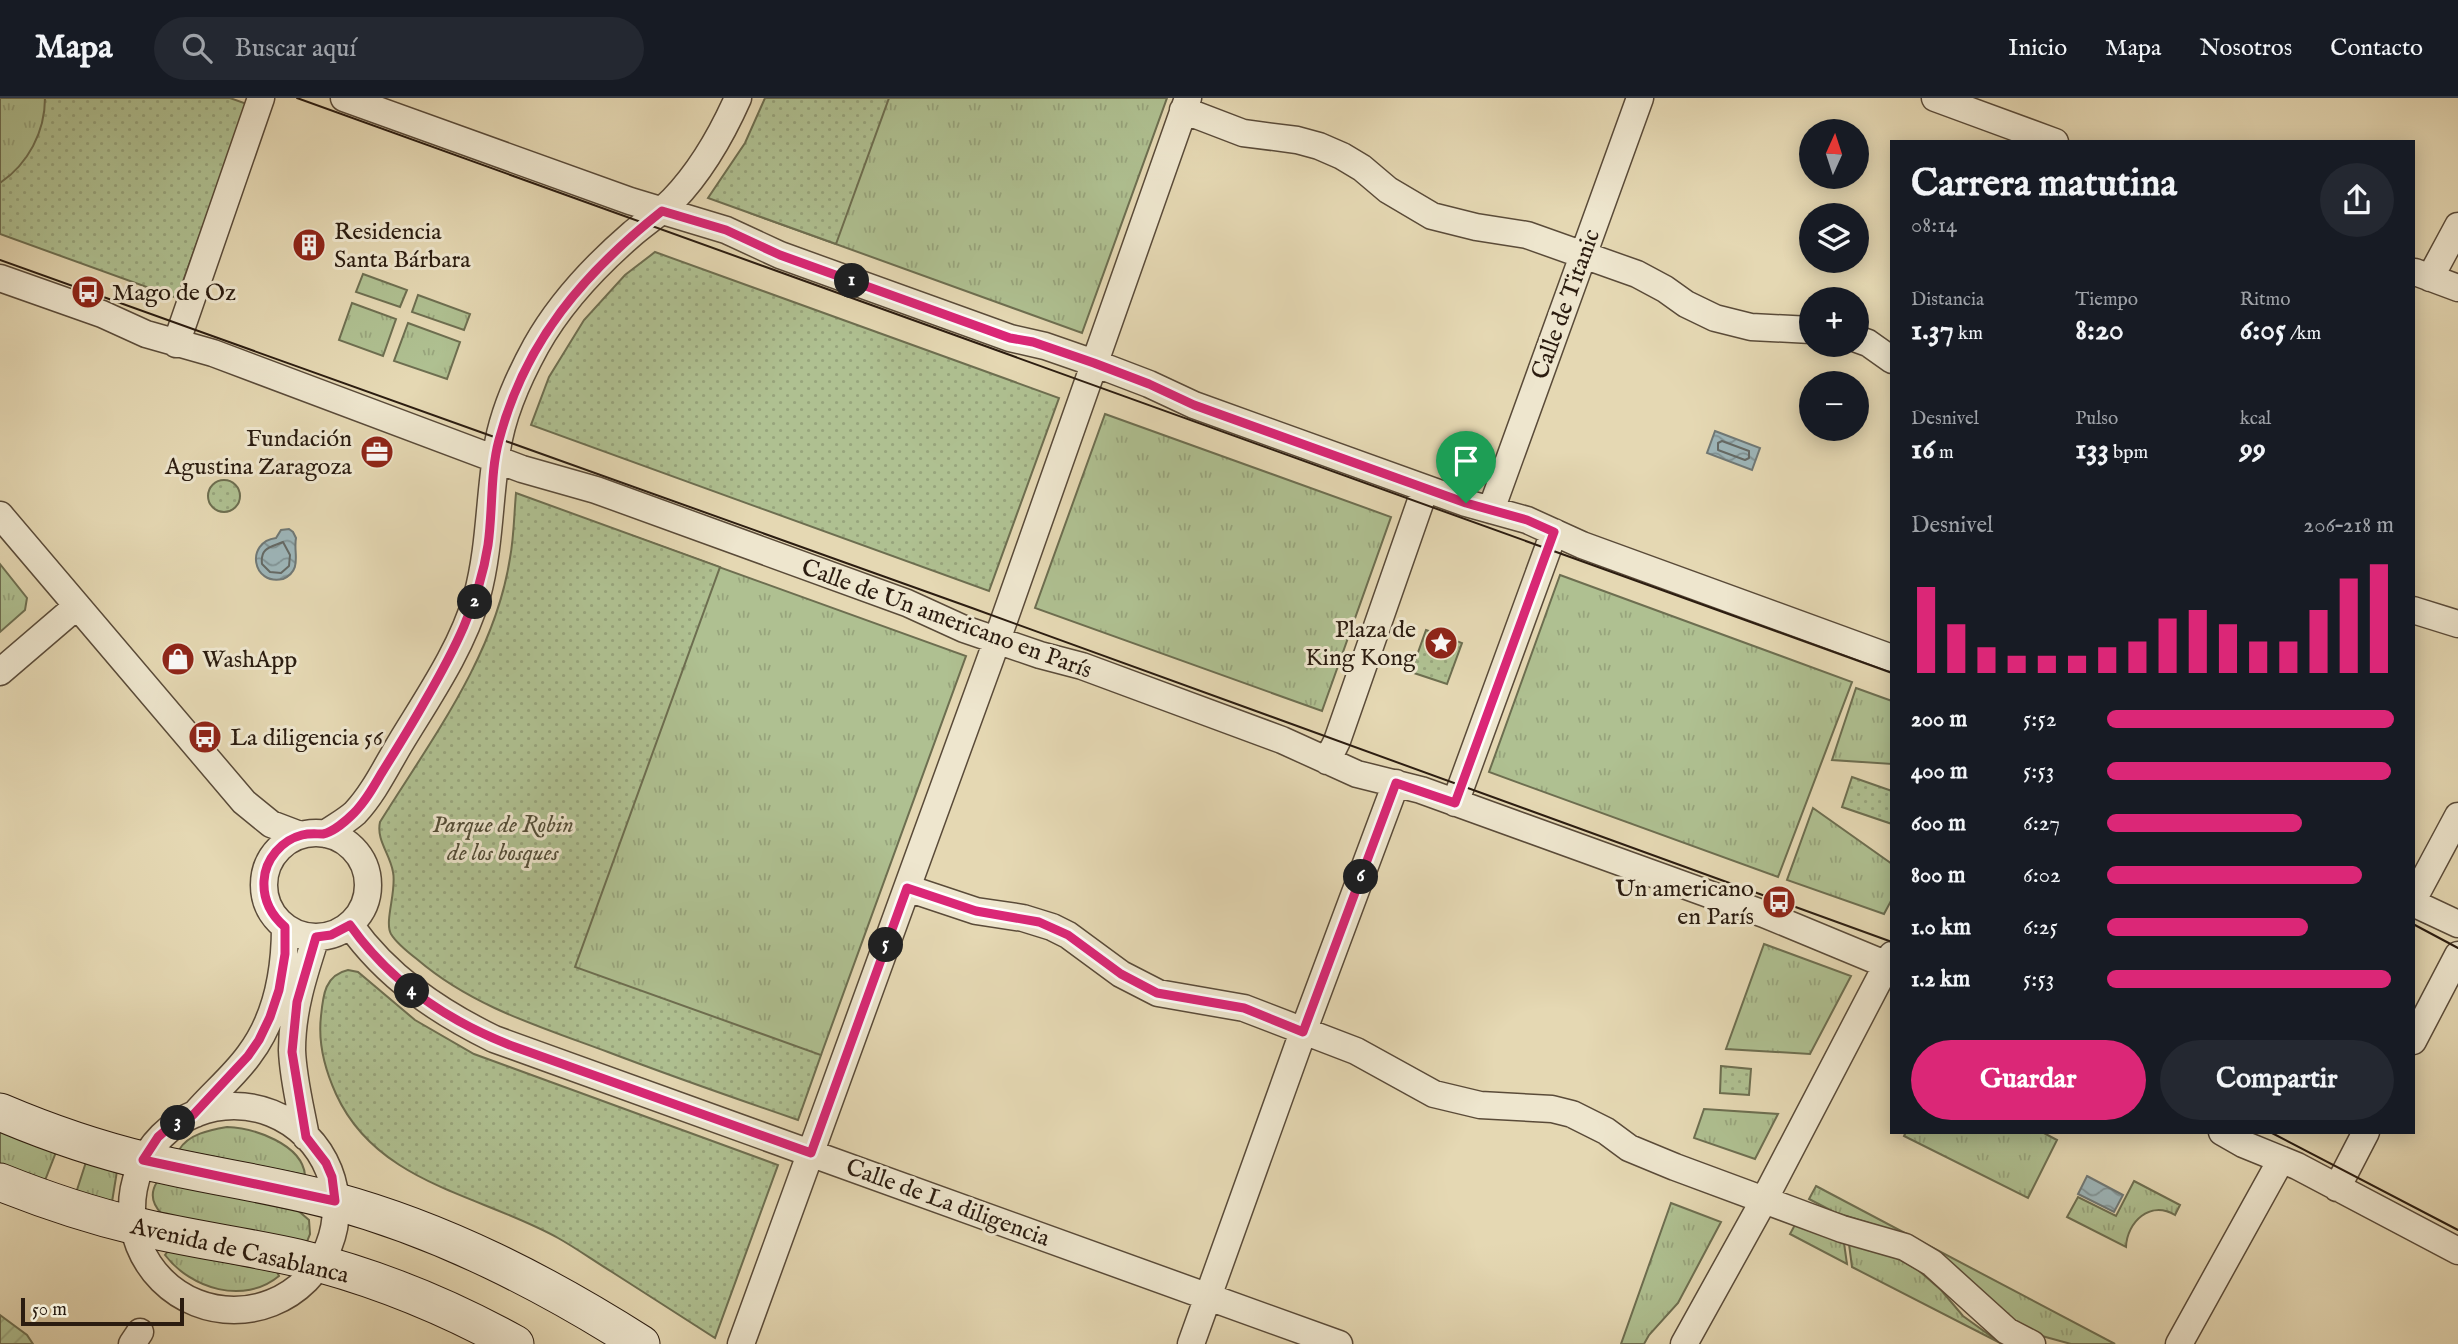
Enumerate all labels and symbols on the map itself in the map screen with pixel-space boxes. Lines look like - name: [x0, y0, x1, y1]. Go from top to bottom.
- north arrow: [1799, 119, 1869, 189]
- place label: Residencia Santa Bárbara: [334, 217, 471, 276]
- street label: Calle de Titanic: [1525, 225, 1608, 384]
- building icon: Residencia Santa Bárbara: [290, 226, 328, 264]
- pin: 1: [834, 264, 870, 298]
- bus stop icon: Mago de Oz: [69, 273, 107, 311]
- place label: Mago de Oz: [112, 278, 236, 309]
- place label: Fundación Agustina Zaragoza: [164, 424, 353, 483]
- pin: [1436, 431, 1496, 503]
- office icon: Fundación Agustina Zaragoza: [358, 433, 396, 471]
- street label: Calle de Un americano en París: [797, 552, 1096, 686]
- pin: 2: [458, 584, 492, 620]
- place label: Plaza de King Kong: [1305, 615, 1417, 674]
- place icon: Plaza de King Kong: [1422, 624, 1460, 662]
- shop icon: WashApp: [159, 640, 197, 678]
- place label: WashApp: [202, 645, 297, 676]
- bus stop icon: La diligencia 56: [186, 718, 224, 756]
- place label: La diligencia 56: [230, 723, 384, 754]
- park label: Parque de Robin de los bosques: [432, 810, 574, 869]
- pin: 6: [1344, 860, 1378, 894]
- place label: Un americano en París: [1615, 874, 1754, 933]
- bus stop icon: Un americano en París: [1760, 883, 1798, 921]
- pin: 5: [868, 928, 903, 962]
- pin: 4: [394, 974, 430, 1008]
- pin: 3: [160, 1105, 196, 1140]
- street label: Calle de La diligencia: [841, 1152, 1054, 1255]
- street label: Avenida de Casablanca: [126, 1211, 353, 1292]
- scale bar: [21, 1295, 184, 1327]

